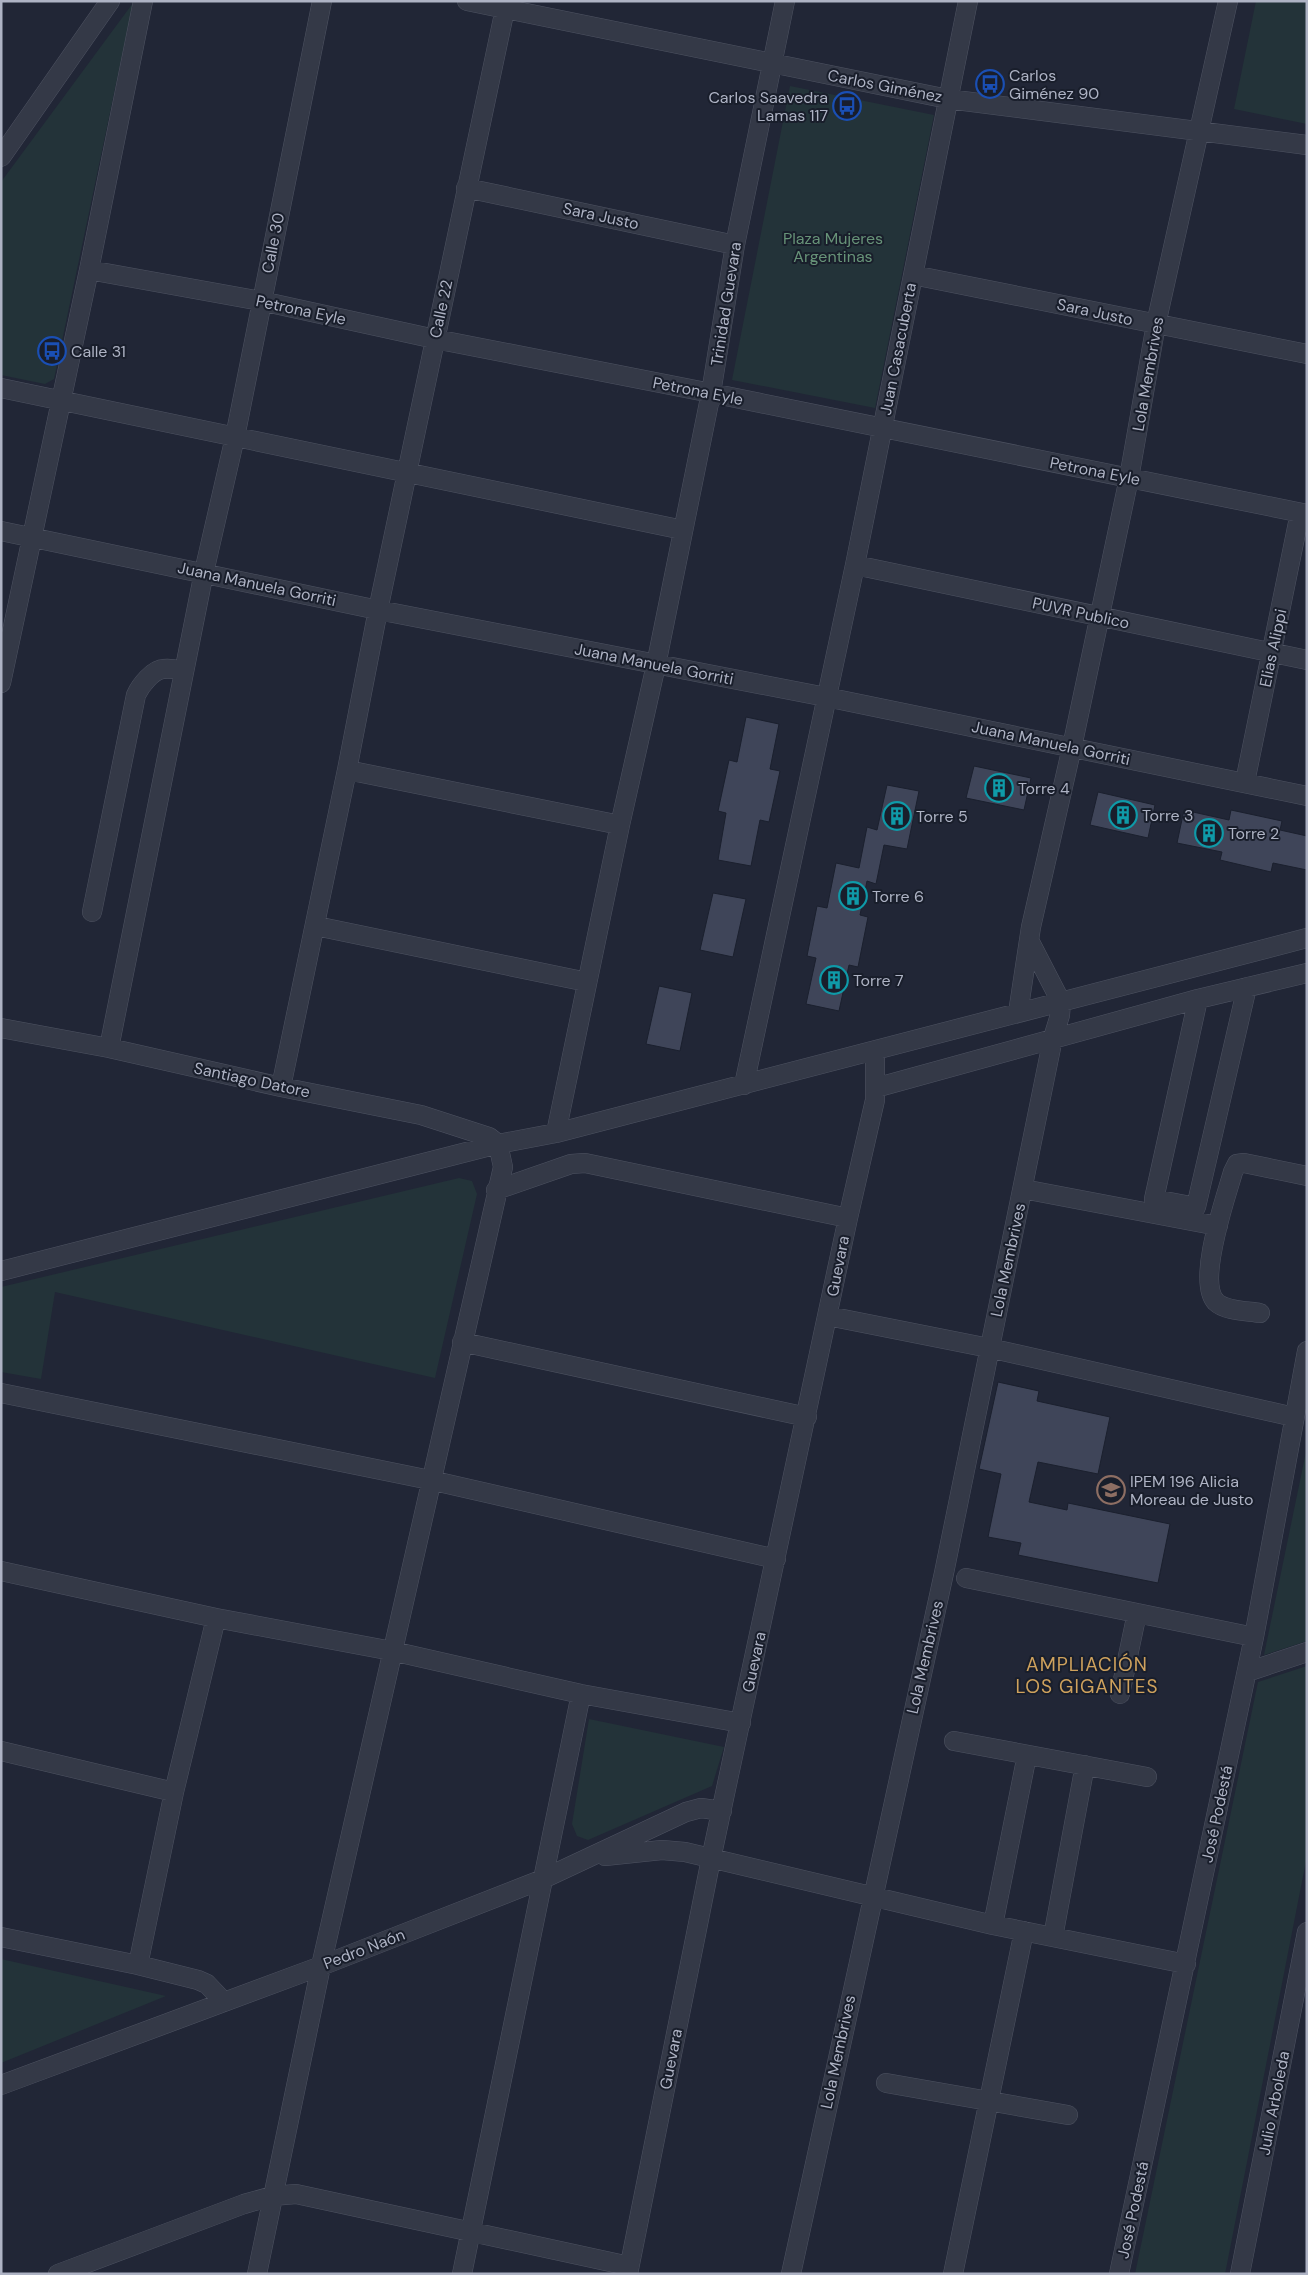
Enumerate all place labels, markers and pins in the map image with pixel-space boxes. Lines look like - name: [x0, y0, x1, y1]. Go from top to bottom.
- place label: Carlos Giménez 90: [1009, 65, 1099, 104]
- bus stop icon: Carlos Giménez 90: [975, 69, 1005, 99]
- place label: Carlos Saavedra Lamas 117: [708, 87, 828, 126]
- bus stop icon: Carlos Saavedra Lamas 117: [832, 91, 862, 121]
- bus stop icon: Calle 31: [37, 336, 67, 366]
- place label: Calle 31: [71, 341, 126, 362]
- building icon: Torre 4: [984, 773, 1014, 803]
- place label: Torre 4: [1018, 778, 1070, 799]
- building icon: Torre 3: [1108, 800, 1138, 830]
- building icon: Torre 5: [882, 801, 912, 831]
- place label: Torre 3: [1142, 805, 1193, 826]
- place label: Torre 5: [916, 806, 968, 827]
- building icon: Torre 2: [1194, 818, 1224, 848]
- place label: Torre 2: [1228, 823, 1279, 844]
- building icon: Torre 6: [838, 881, 868, 911]
- place label: Torre 6: [872, 886, 924, 907]
- building icon: Torre 7: [819, 965, 849, 995]
- place label: Torre 7: [853, 970, 903, 991]
- place label: IPEM 196 Alicia Moreau de Justo: [1130, 1471, 1254, 1510]
- school or university icon: IPEM 196 Alicia Moreau de Justo: [1096, 1475, 1126, 1505]

